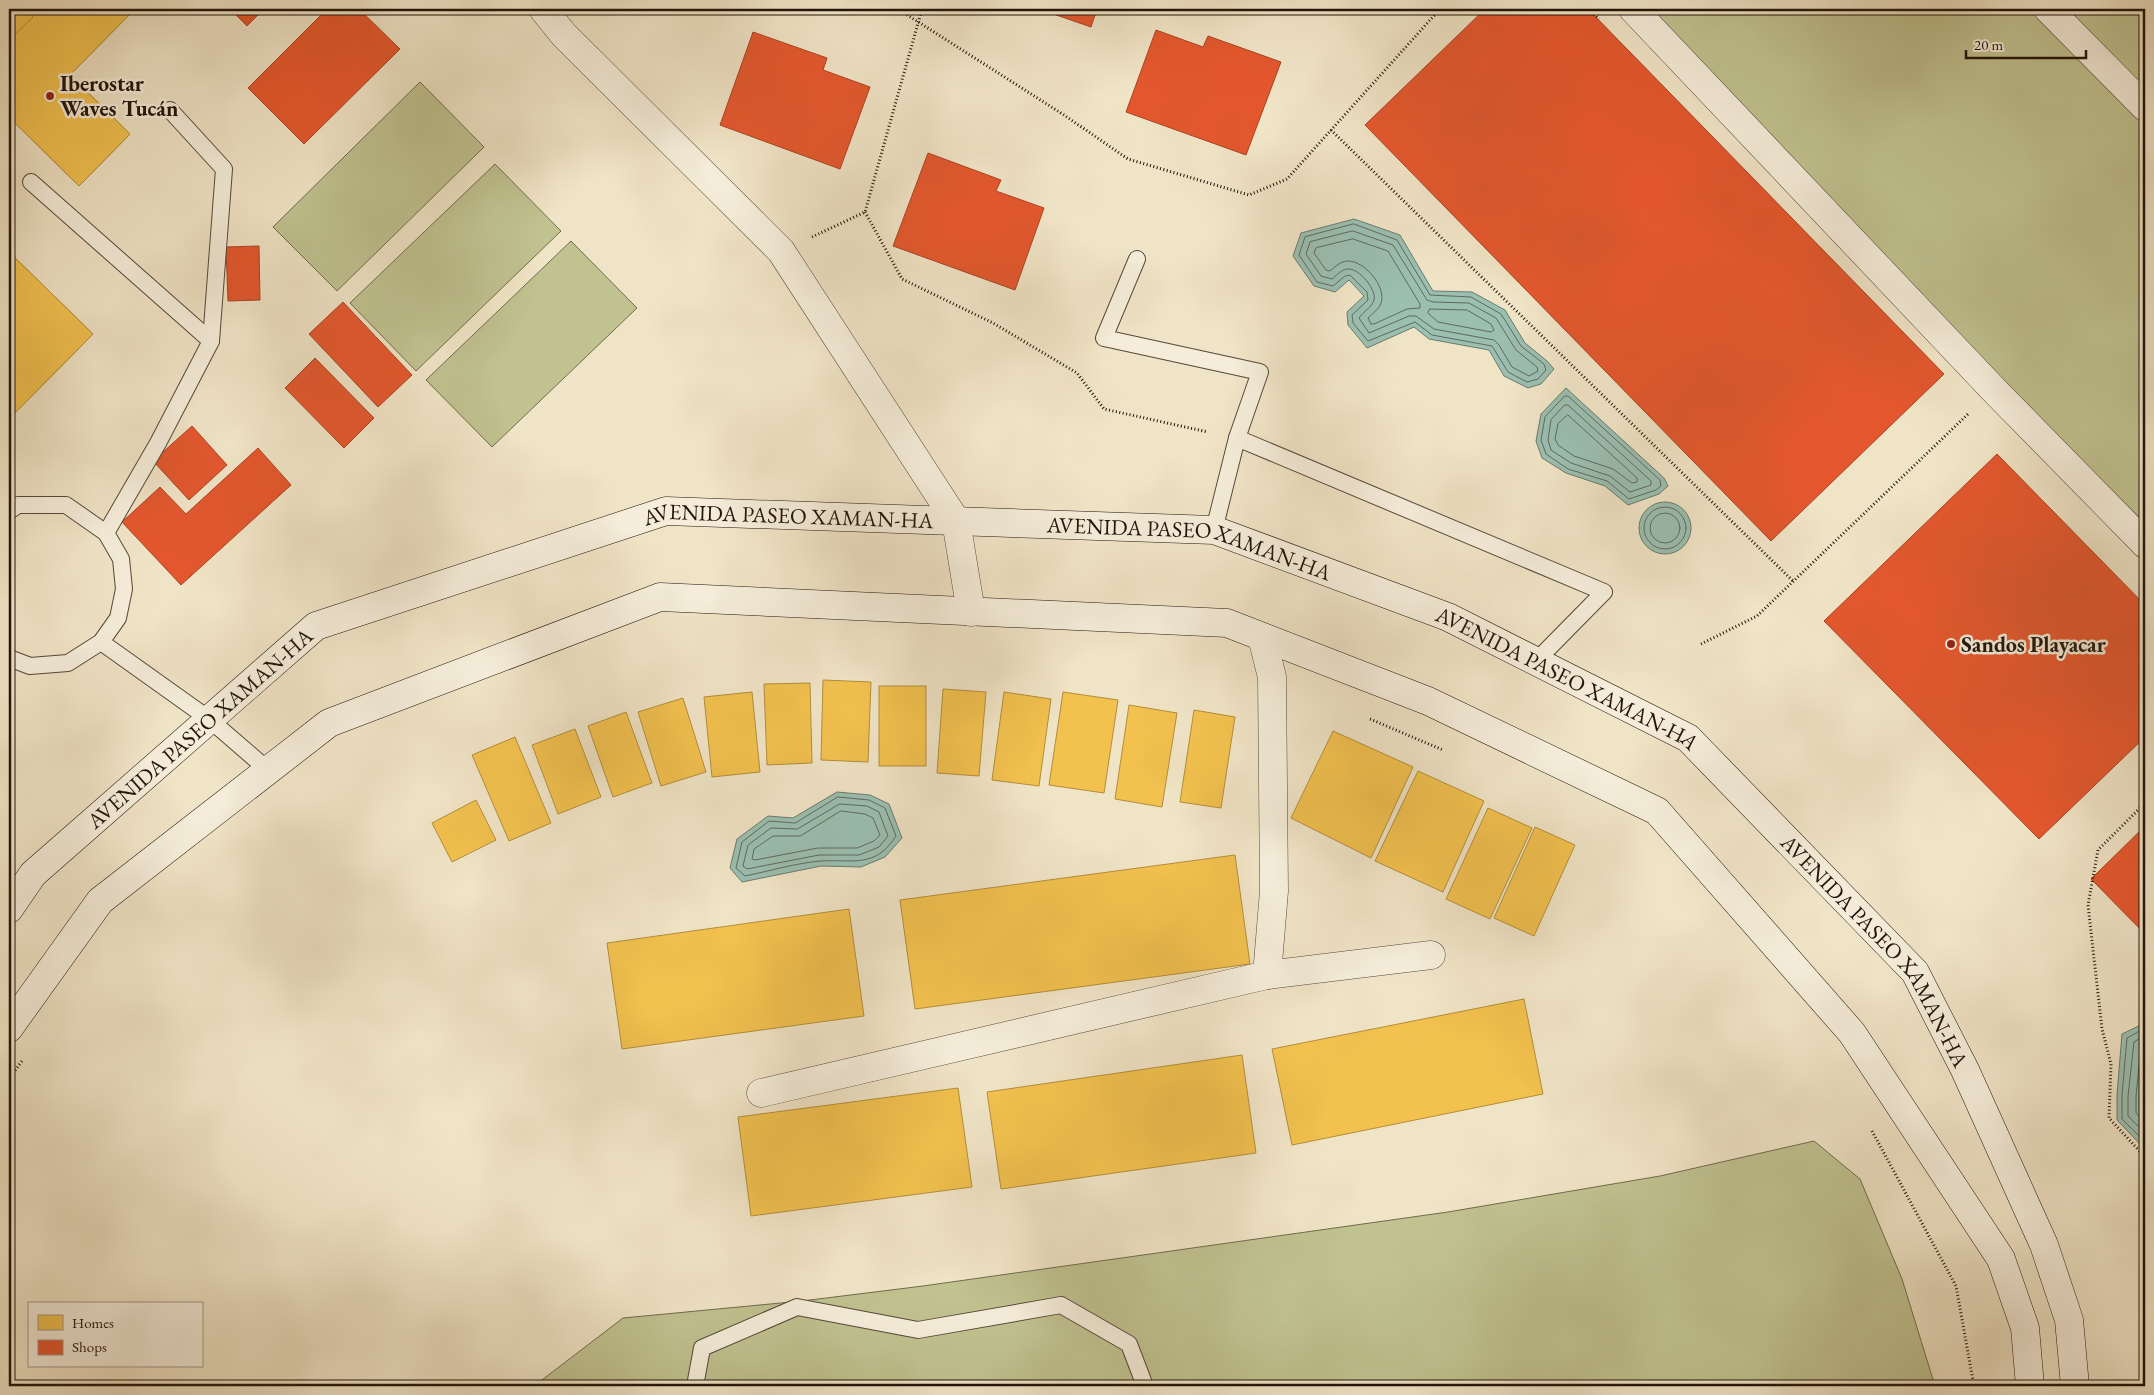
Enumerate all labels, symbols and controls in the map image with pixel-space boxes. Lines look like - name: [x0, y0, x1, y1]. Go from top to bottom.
- scale bar: [1966, 28, 2086, 60]
- text: 20 m: [1974, 35, 2003, 54]
- place label: Iberostar Waves Tucán: [60, 69, 179, 123]
- marker: Iberostar Waves Tucán: [44, 90, 56, 102]
- street label: AVENIDA PASEO XAMAN-HA: [638, 496, 935, 535]
- street label: AVENIDA PASEO XAMAN-HA: [1045, 510, 1336, 587]
- street label: AVENIDA PASEO XAMAN-HA: [1431, 599, 1707, 756]
- street label: AVENIDA PASEO XAMAN-HA: [80, 620, 319, 836]
- place label: Sandos Playacar: [1961, 630, 2107, 659]
- marker: Sandos Playacar: [1945, 638, 1957, 650]
- street label: AVENIDA PASEO XAMAN-HA: [1774, 827, 1976, 1073]
- legend: [28, 1302, 202, 1368]
- text: Homes: [72, 1313, 114, 1332]
- text: Shops: [72, 1337, 107, 1356]

